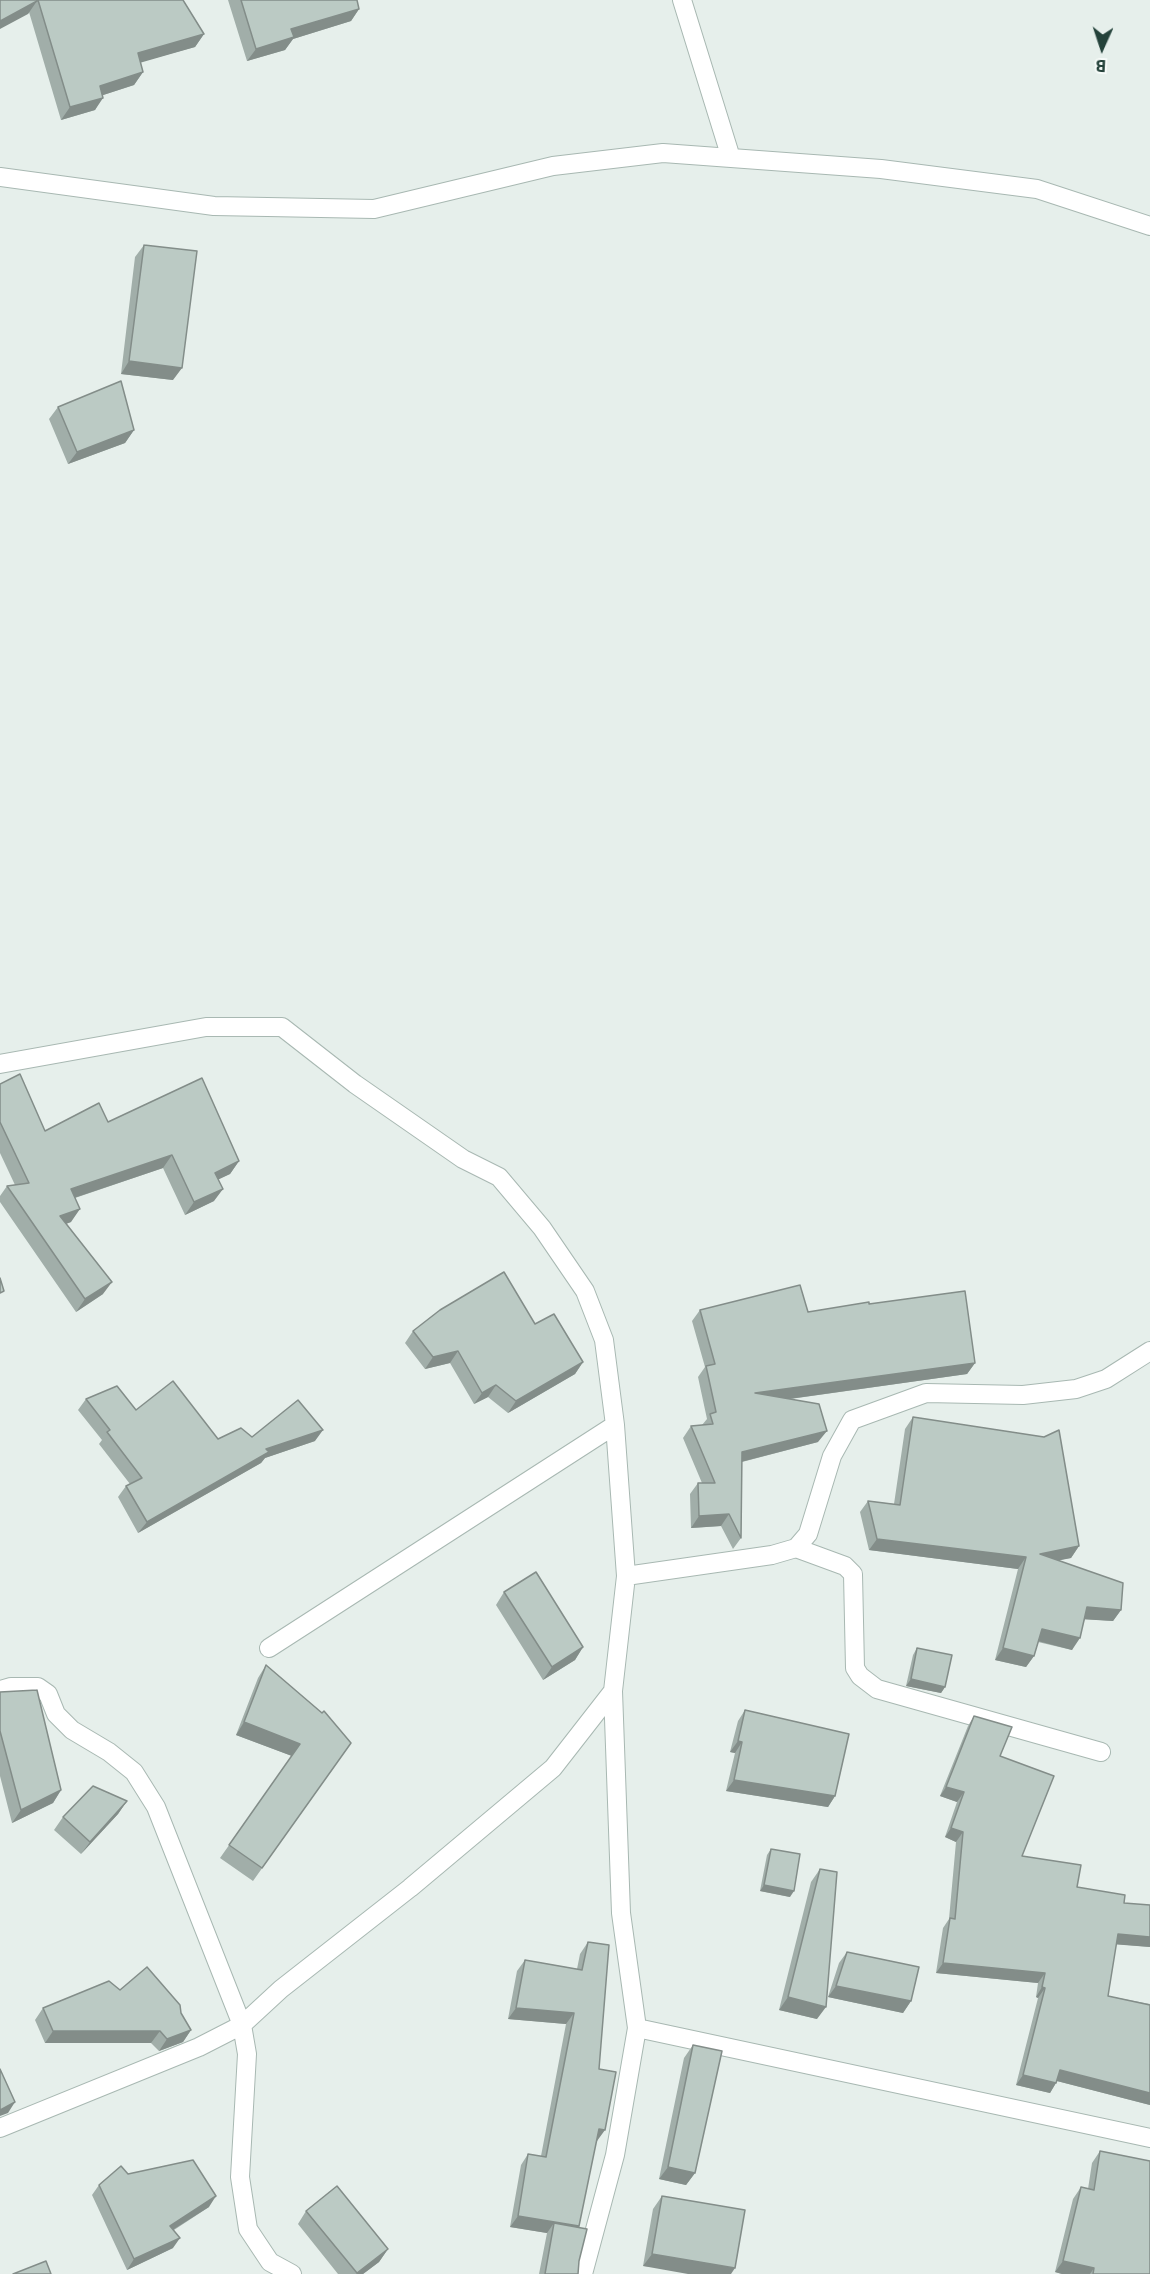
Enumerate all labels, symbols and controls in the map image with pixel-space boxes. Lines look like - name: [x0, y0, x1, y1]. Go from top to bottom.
- north arrow: [1072, 18, 1132, 78]
- text: B: [1095, 55, 1107, 77]

